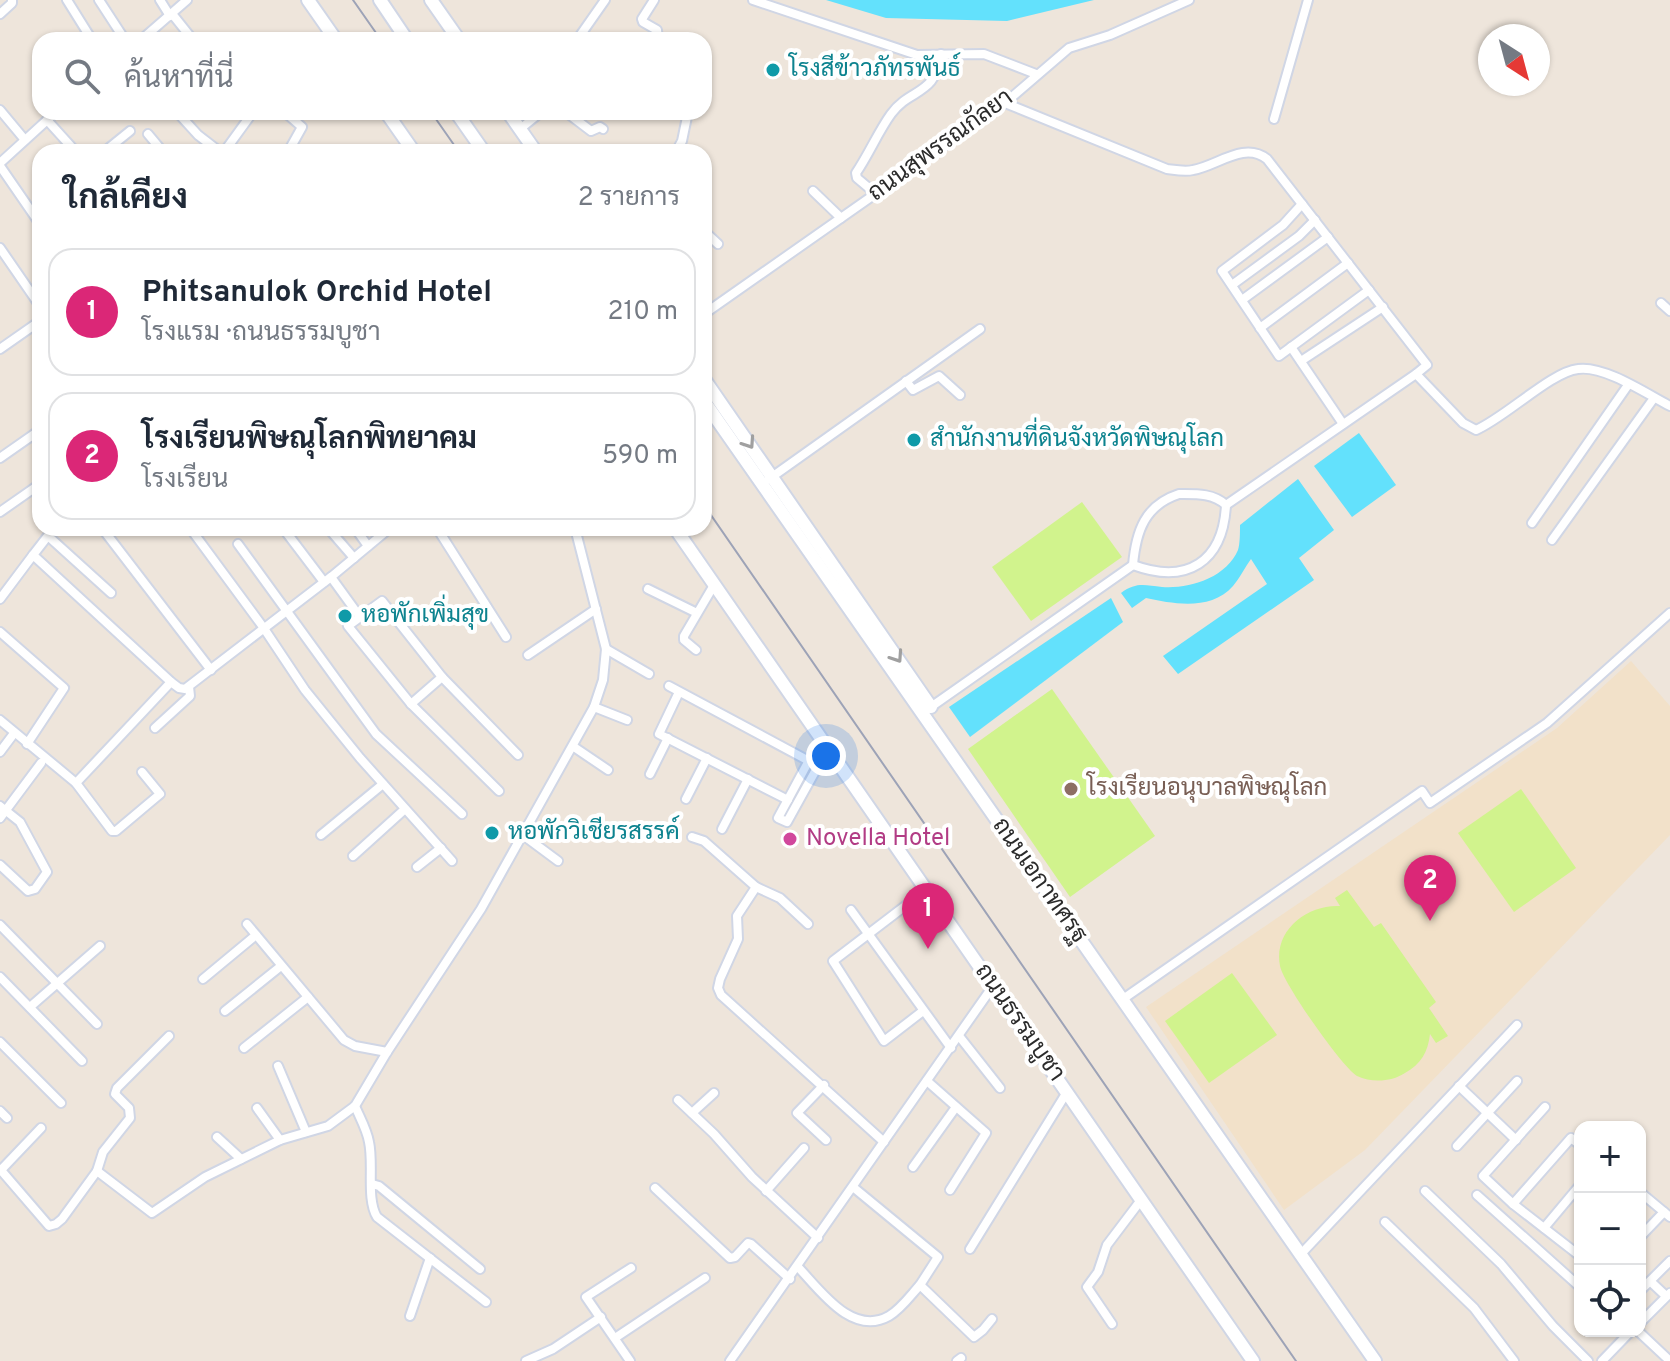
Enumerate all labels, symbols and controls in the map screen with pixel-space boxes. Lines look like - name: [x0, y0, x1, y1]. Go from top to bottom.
- north arrow: [1478, 24, 1550, 96]
- search box: [32, 32, 712, 120]
- place label: โรงสีข้าวภัทรพันธ์: [787, 52, 960, 85]
- icon: search: [60, 54, 104, 98]
- text: ค้นหาที่นี่: [124, 61, 234, 98]
- marker: โรงสีข้าวภัทรพันธ์: [764, 61, 782, 79]
- street label: ถนนสุพรรณกัลยา: [862, 83, 1019, 209]
- text: ใกล้เคียง: [64, 178, 188, 221]
- text: 2 รายการ: [578, 182, 680, 215]
- text: Phitsanulok Orchid Hotel: [142, 275, 492, 312]
- text: 1: [87, 296, 97, 329]
- text: 210 m: [608, 296, 678, 329]
- text: โรงแรม · ถนนธรรมบูชา: [142, 317, 381, 350]
- place label: สำนักงานที่ดินจังหวัดพิษณุโลก: [930, 417, 1224, 455]
- text: โรงเรียนพิษณุโลกพิทยาคม: [142, 422, 477, 459]
- marker: สำนักงานที่ดินจังหวัดพิษณุโลก: [905, 431, 923, 449]
- one-way arrow: [739, 435, 754, 449]
- text: 2: [84, 440, 100, 473]
- text: 590 m: [602, 440, 678, 473]
- text: โรงเรียน: [142, 464, 228, 497]
- place label: หอพักเพิ่มสุข: [361, 594, 489, 631]
- marker: หอพักเพิ่มสุข: [336, 607, 354, 625]
- one-way arrow: [888, 648, 903, 662]
- your location: [806, 736, 846, 776]
- place label: โรงเรียนอนุบาลพิษณุโลก: [1085, 771, 1327, 804]
- marker: โรงเรียนอนุบาลพิษณุโลก: [1062, 780, 1080, 798]
- street label: ถนนเอกาทศรฐ: [985, 812, 1093, 950]
- place label: หอพักวิเชียรสรรค์: [508, 815, 680, 848]
- marker: หอพักวิเชียรสรรค์: [483, 824, 501, 842]
- place label: Novella Hotel: [806, 824, 950, 854]
- marker: Novella Hotel: [781, 830, 799, 848]
- pin: 2: [1404, 855, 1456, 921]
- pin: 1: [902, 883, 954, 949]
- street label: ถนนธรรมบูชา: [967, 958, 1071, 1088]
- map controls: [1574, 1121, 1646, 1337]
- button: +: [1574, 1121, 1646, 1193]
- button: −: [1574, 1193, 1646, 1265]
- button: locate: [1574, 1265, 1646, 1337]

